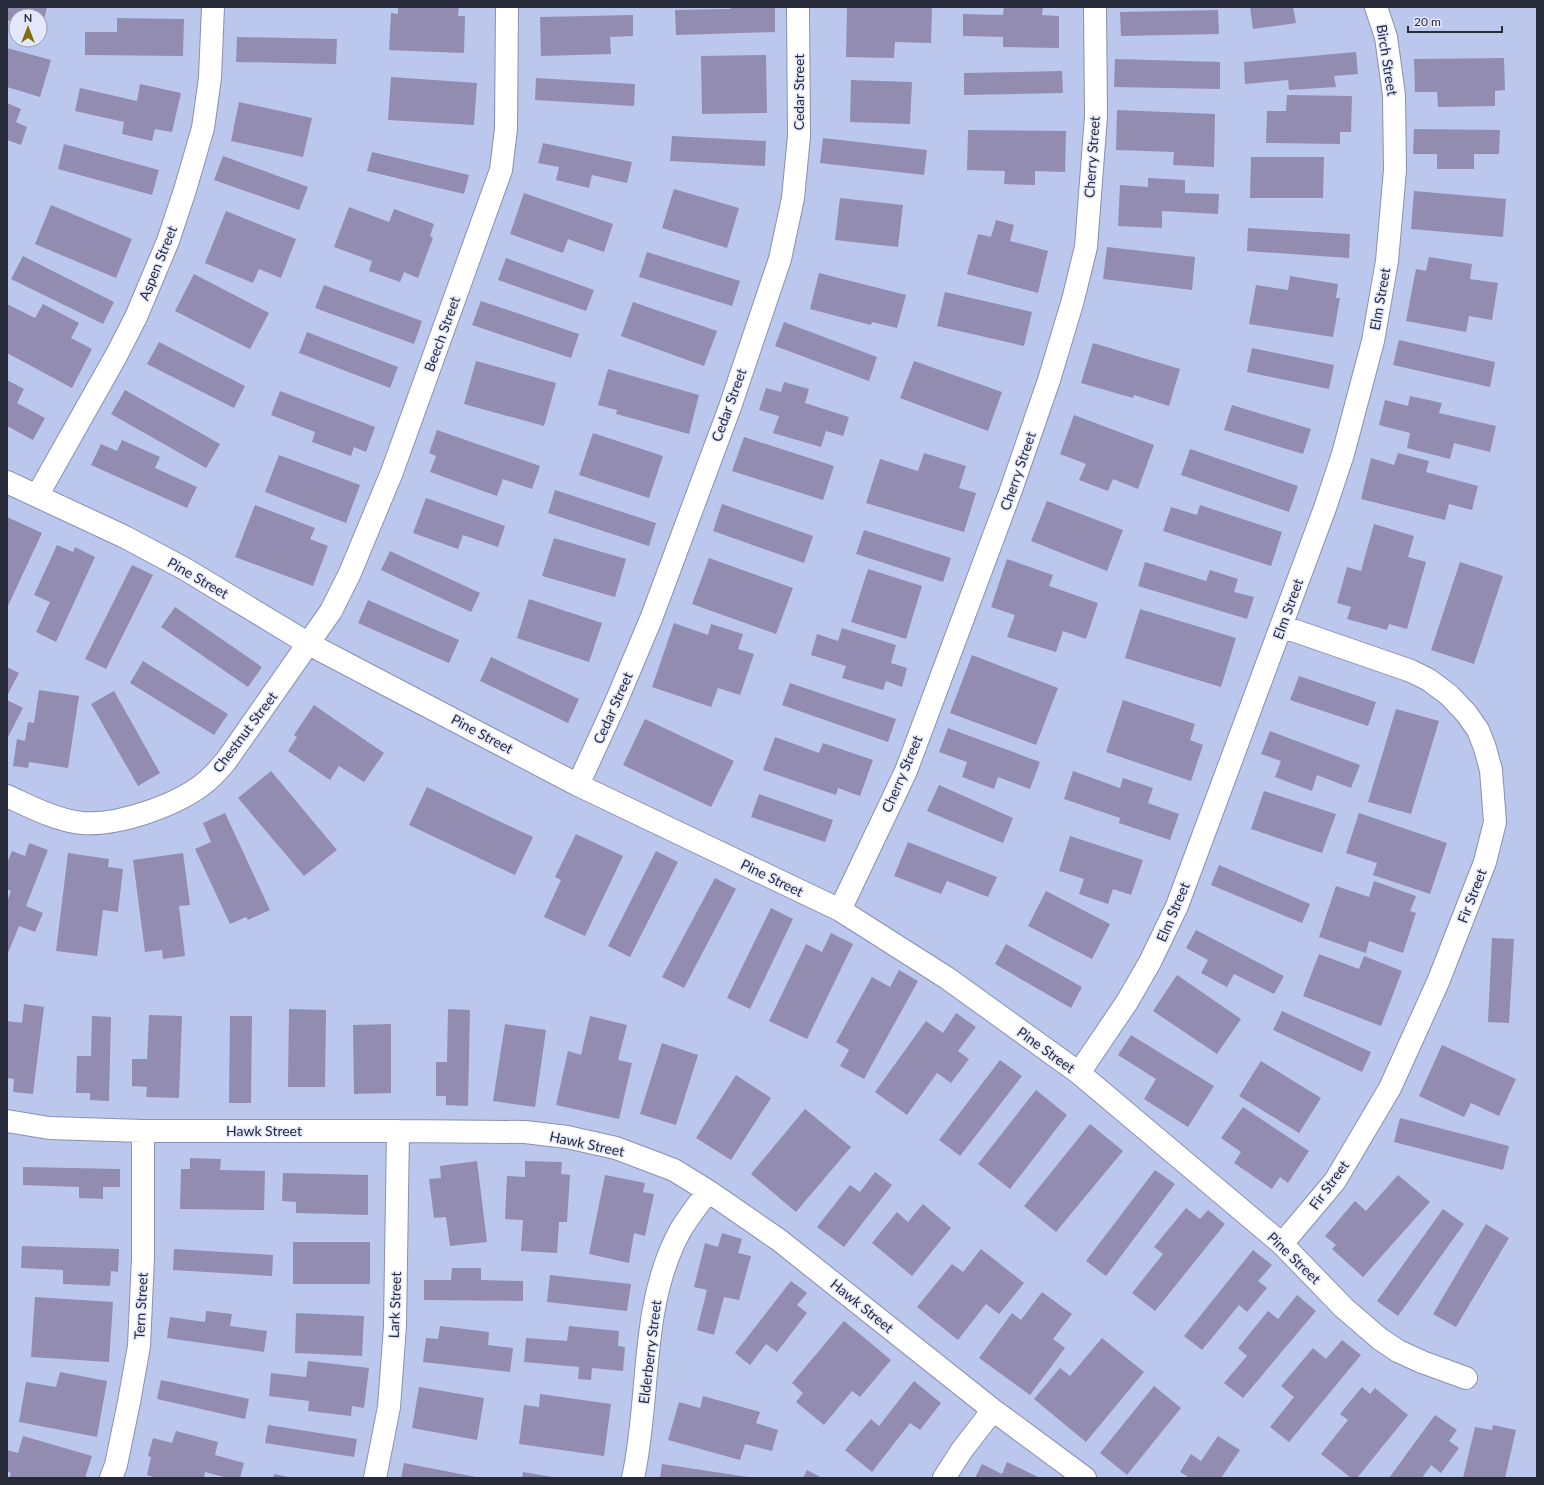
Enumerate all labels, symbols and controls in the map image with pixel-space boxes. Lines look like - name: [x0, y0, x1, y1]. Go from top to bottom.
- north arrow: [8, 8, 48, 48]
- scale bar: [1408, 8, 1502, 34]
- text: N: [24, 11, 32, 24]
- text: 20 m: [1414, 14, 1441, 29]
- street label: Birch Street: [1373, 23, 1402, 97]
- street label: Cedar Street: [790, 54, 807, 130]
- street label: Cherry Street: [1080, 115, 1103, 198]
- street label: Aspen Street: [135, 223, 180, 303]
- street label: Elm Street: [1366, 266, 1393, 332]
- street label: Beech Street: [420, 294, 463, 374]
- street label: Cedar Street: [707, 366, 750, 444]
- street label: Cherry Street: [996, 429, 1039, 512]
- street label: Pine Street: [165, 553, 232, 602]
- street label: Elm Street: [1269, 576, 1306, 641]
- street label: Cedar Street: [589, 669, 636, 746]
- street label: Chestnut Street: [209, 688, 280, 775]
- street label: Pine Street: [448, 710, 516, 757]
- street label: Cherry Street: [878, 733, 925, 815]
- street label: Pine Street: [738, 855, 806, 900]
- street label: Fir Street: [1453, 866, 1490, 925]
- street label: Elm Street: [1152, 879, 1193, 944]
- street label: Pine Street: [1014, 1023, 1079, 1076]
- street label: Hawk Street: [226, 1122, 302, 1139]
- street label: Hawk Street: [548, 1127, 626, 1160]
- street label: Fir Street: [1305, 1157, 1352, 1213]
- street label: Pine Street: [1264, 1228, 1324, 1287]
- street label: Lark Street: [385, 1271, 404, 1339]
- street label: Tern Street: [130, 1272, 151, 1340]
- street label: Hawk Street: [827, 1275, 897, 1336]
- street label: Elderberry Street: [635, 1299, 664, 1405]

